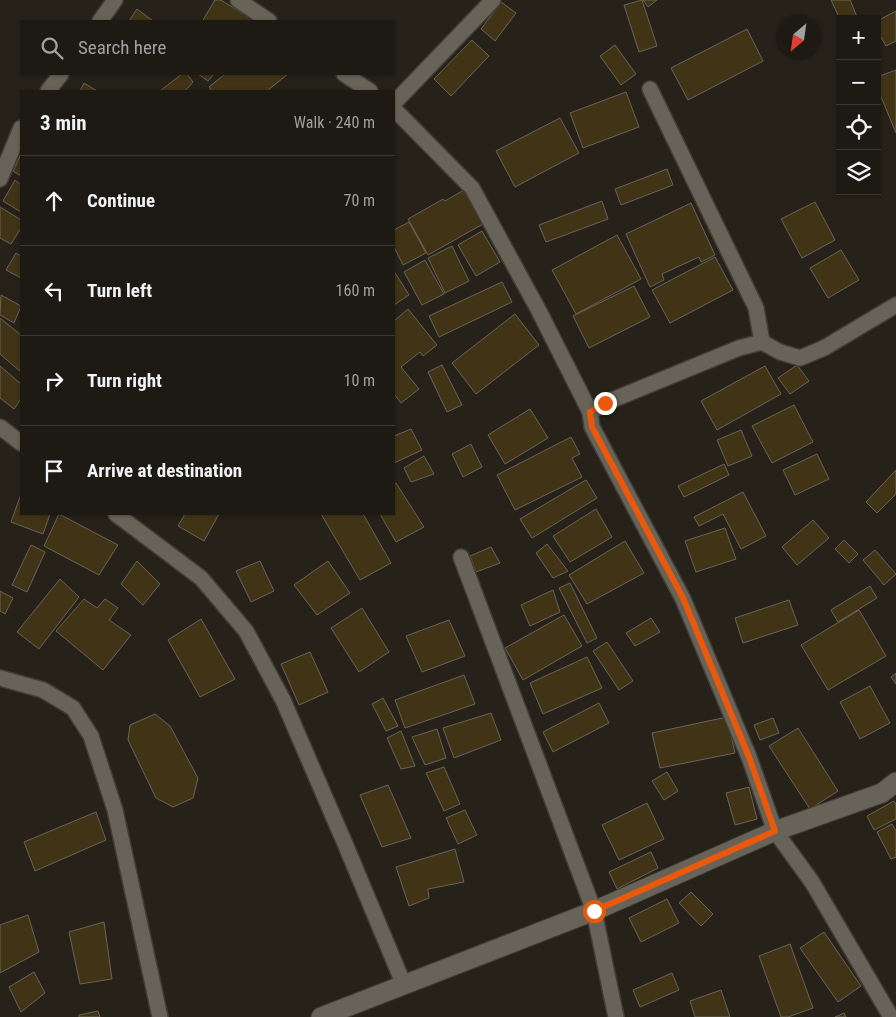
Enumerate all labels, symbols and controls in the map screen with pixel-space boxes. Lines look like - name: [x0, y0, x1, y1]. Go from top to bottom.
- north arrow: [776, 15, 821, 60]
- map controls: [836, 15, 881, 195]
- button: +: [836, 15, 881, 60]
- search box: [20, 20, 395, 75]
- icon: search: [38, 34, 66, 62]
- text: Search here: [78, 36, 166, 59]
- button: −: [836, 60, 881, 105]
- button: locate: [836, 105, 881, 150]
- text: 3 min: [40, 111, 87, 135]
- text: Walk · 240 m: [294, 113, 375, 132]
- button: layers: [836, 150, 881, 195]
- icon: ahead: [40, 187, 68, 215]
- text: Continue: [87, 189, 155, 212]
- text: 70 m: [343, 191, 375, 210]
- icon: left: [40, 277, 68, 305]
- text: Turn left: [87, 279, 152, 302]
- text: 160 m: [336, 281, 375, 300]
- icon: right: [40, 367, 68, 395]
- text: Turn right: [87, 369, 162, 392]
- text: 10 m: [343, 371, 375, 390]
- route end: [594, 392, 617, 415]
- icon: arrive: [40, 457, 68, 485]
- text: Arrive at destination: [87, 459, 242, 482]
- route start: [583, 900, 606, 923]

